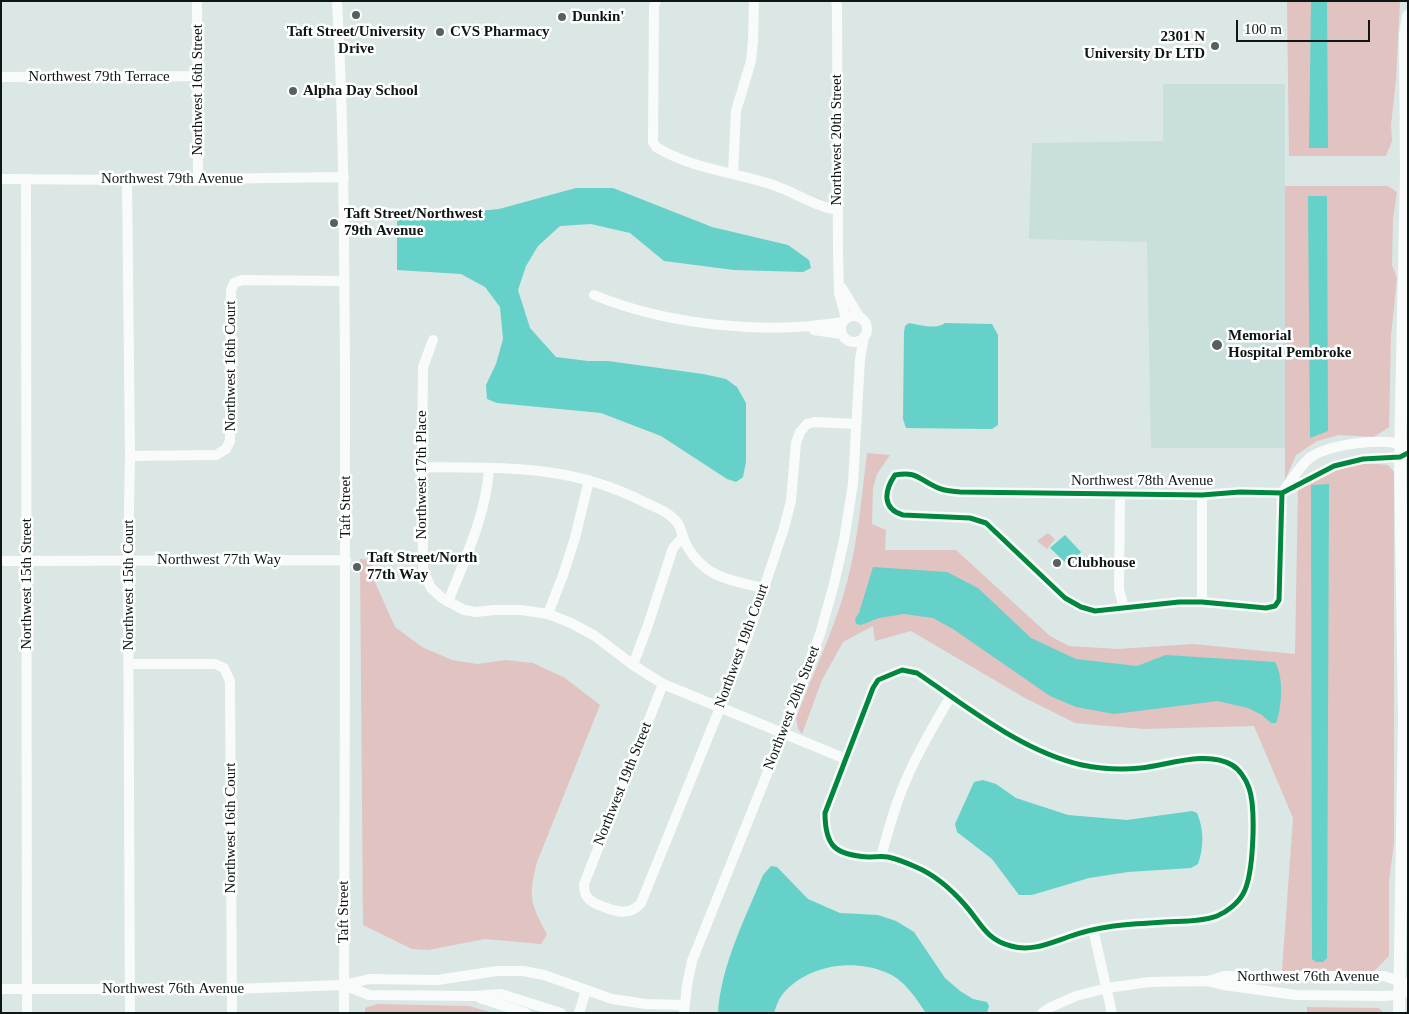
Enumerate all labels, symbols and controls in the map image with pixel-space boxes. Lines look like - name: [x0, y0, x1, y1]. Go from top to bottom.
- place label: Dunkin': [572, 8, 625, 26]
- marker: Taft Street/University Drive: [350, 9, 362, 21]
- scale bar: [1239, 10, 1373, 42]
- marker: Dunkin': [556, 11, 568, 23]
- text: 100 m: [1244, 21, 1282, 37]
- place label: Taft Street/University Drive: [287, 23, 425, 58]
- place label: CVS Pharmacy: [450, 23, 550, 41]
- street label: Northwest 16th Street: [189, 24, 207, 156]
- marker: CVS Pharmacy: [434, 26, 446, 38]
- place label: 2301 N University Dr LTD: [1084, 28, 1205, 63]
- marker: 2301 N University Dr LTD: [1209, 40, 1221, 52]
- street label: Northwest 79th Terrace: [28, 68, 170, 86]
- street label: Northwest 20th Street: [828, 74, 846, 206]
- place label: Alpha Day School: [303, 82, 418, 100]
- marker: Alpha Day School: [287, 85, 299, 97]
- street label: Northwest 79th Avenue: [101, 170, 243, 188]
- place label: Taft Street/Northwest 79th Avenue: [344, 205, 483, 240]
- marker: Taft Street/Northwest 79th Avenue: [328, 217, 340, 229]
- street label: Northwest 16th Court: [222, 301, 240, 431]
- place label: Memorial Hospital Pembroke: [1228, 327, 1351, 362]
- marker: Memorial Hospital Pembroke: [1210, 338, 1224, 352]
- street label: Northwest 17th Place: [413, 410, 431, 540]
- street label: Northwest 78th Avenue: [1071, 472, 1213, 490]
- street label: Taft Street: [337, 476, 355, 538]
- street label: Northwest 15th Street: [18, 518, 36, 650]
- street label: Northwest 15th Court: [120, 520, 138, 650]
- place label: Taft Street/North 77th Way: [367, 549, 477, 584]
- street label: Northwest 77th Way: [157, 551, 281, 569]
- place label: Clubhouse: [1067, 554, 1135, 572]
- marker: Clubhouse: [1051, 557, 1063, 569]
- marker: Taft Street/North 77th Way: [351, 561, 363, 573]
- street label: Northwest 19th Court: [711, 581, 773, 711]
- street label: Northwest 20th Street: [760, 643, 824, 773]
- street label: Northwest 19th Street: [590, 720, 656, 848]
- street label: Northwest 16th Court: [222, 763, 240, 893]
- street label: Taft Street: [335, 881, 353, 943]
- street label: Northwest 76th Avenue: [1237, 968, 1379, 986]
- street label: Northwest 76th Avenue: [102, 980, 244, 998]

